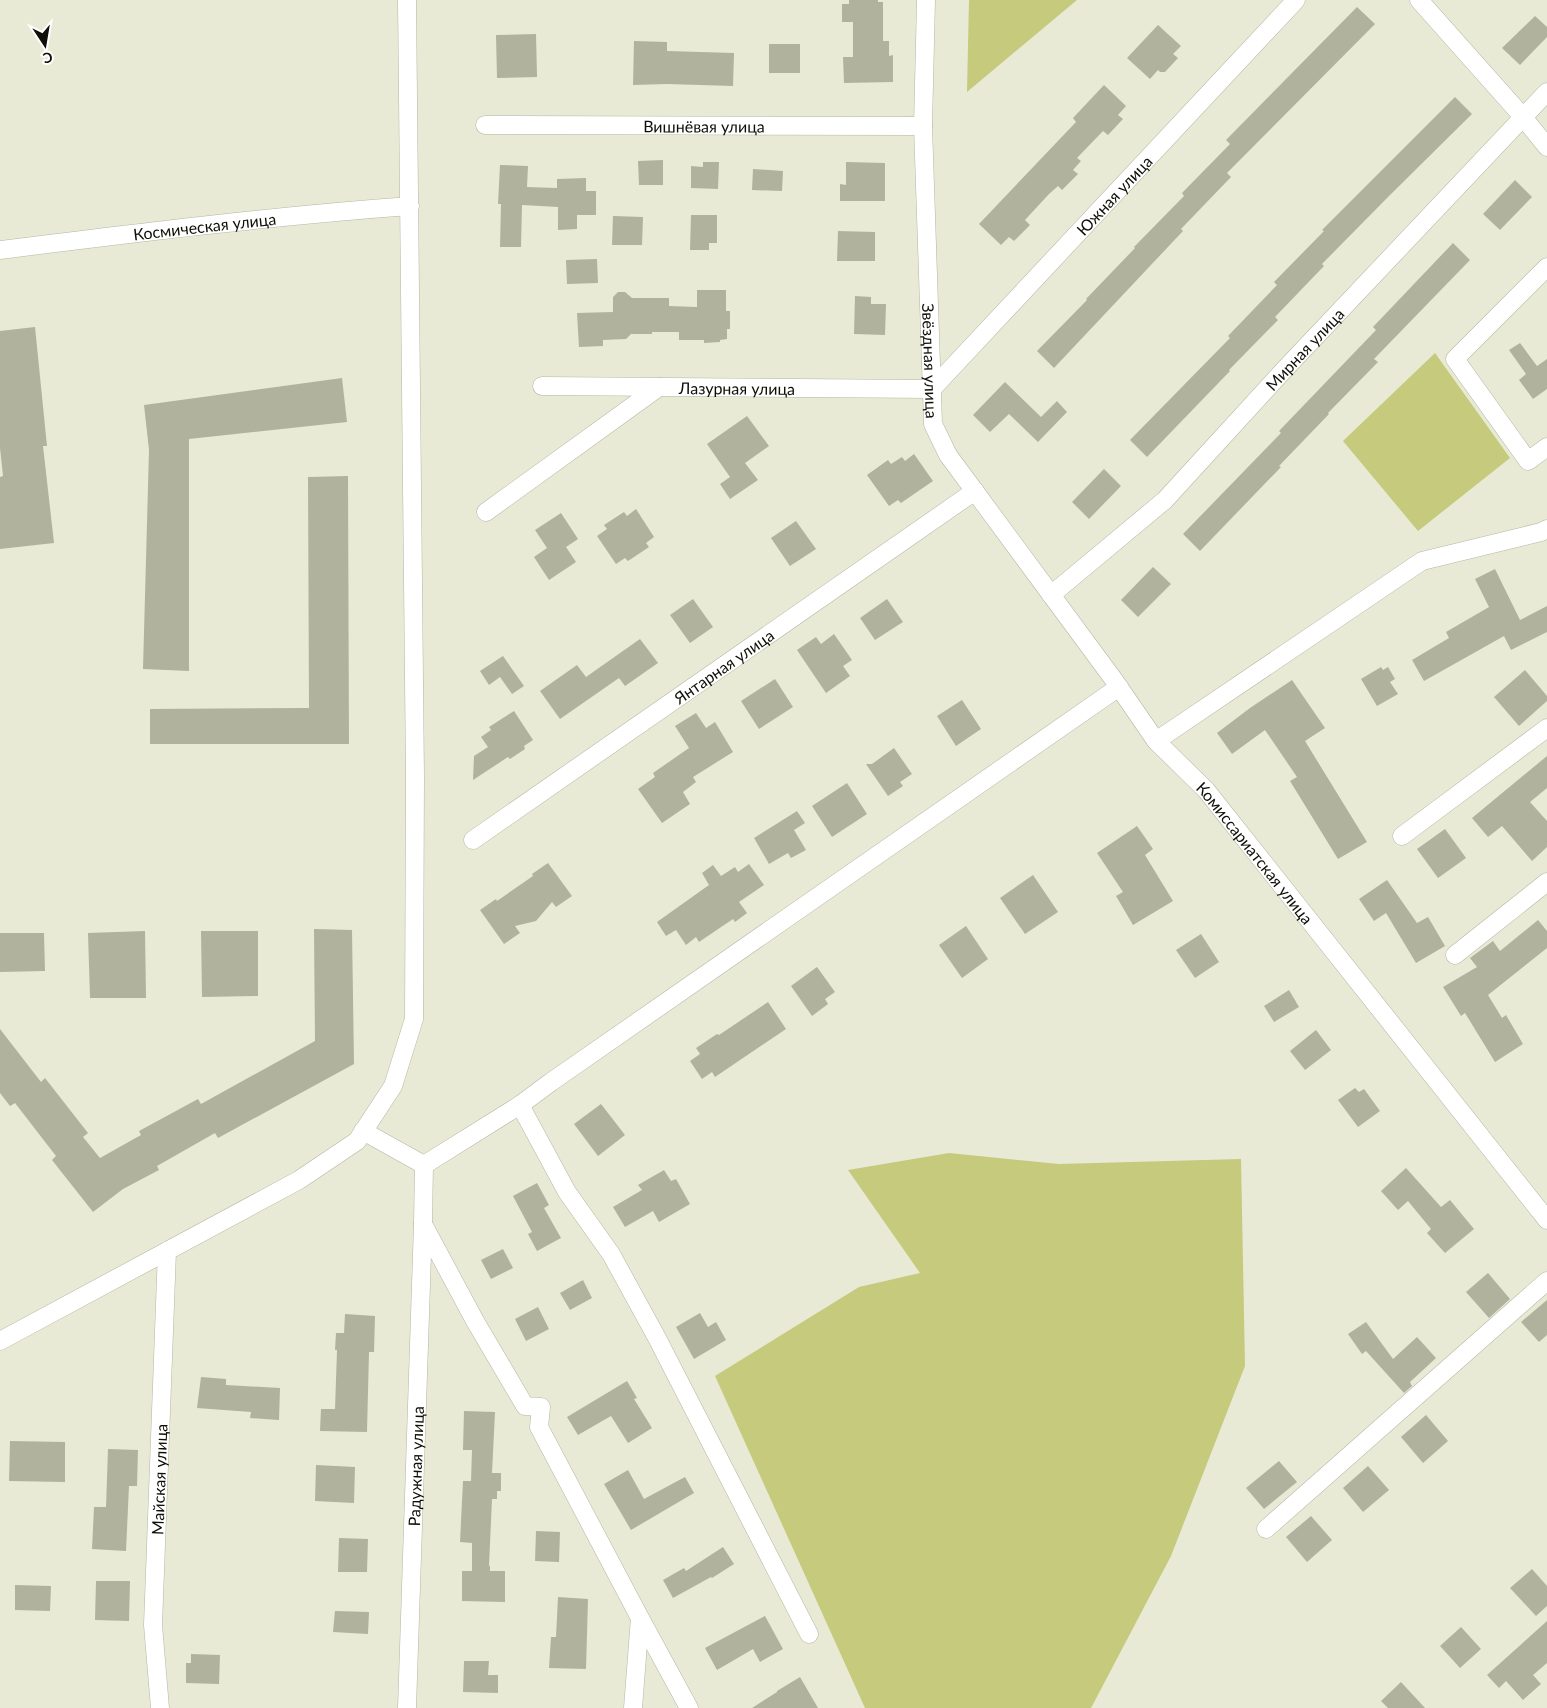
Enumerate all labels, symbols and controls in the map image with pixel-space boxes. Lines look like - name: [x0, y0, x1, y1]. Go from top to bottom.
- north arrow: [20, 20, 70, 70]
- text: С: [41, 49, 54, 68]
- street label: Вишнёвая улица: [643, 116, 765, 135]
- street label: Южная улица: [1072, 151, 1155, 238]
- street label: Космическая улица: [132, 208, 277, 243]
- street label: Звёздная улица: [919, 303, 942, 419]
- street label: Мирная улица: [1261, 304, 1347, 394]
- street label: Лазурная улица: [678, 378, 795, 397]
- street label: Янтарная улица: [669, 625, 777, 708]
- street label: Комиссариатская улица: [1193, 777, 1318, 927]
- street label: Радужная улица: [404, 1406, 426, 1527]
- street label: Майская улица: [147, 1423, 170, 1535]

